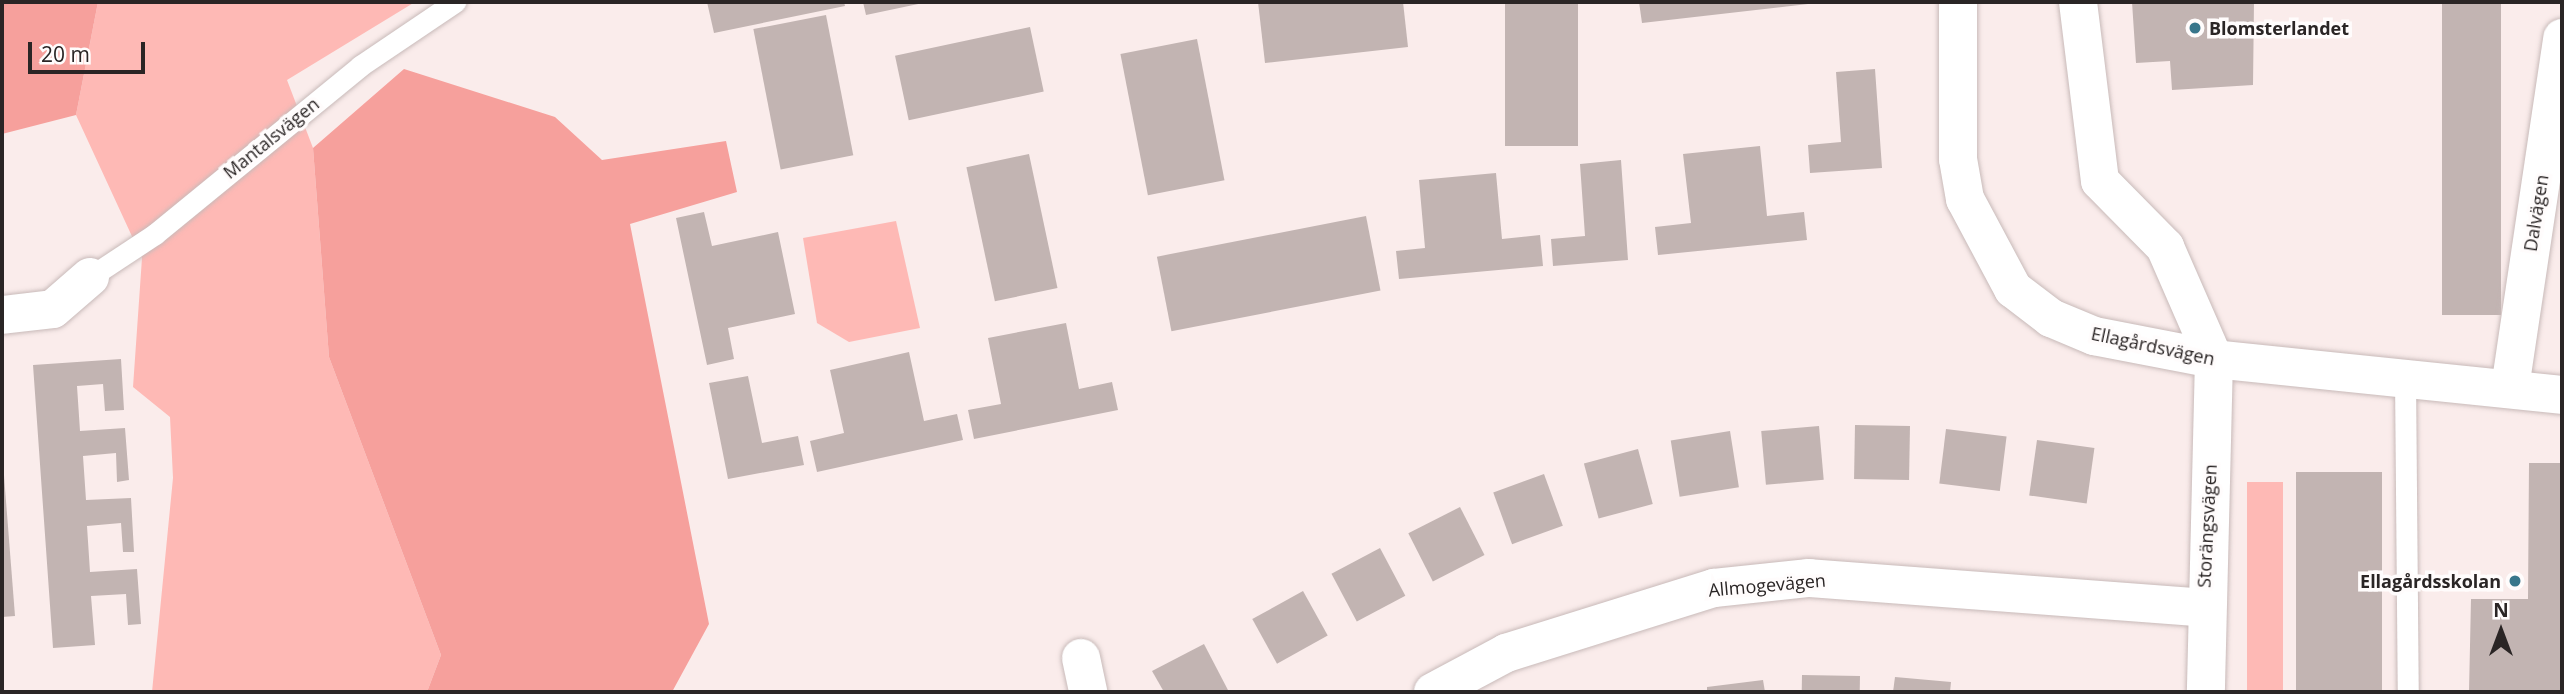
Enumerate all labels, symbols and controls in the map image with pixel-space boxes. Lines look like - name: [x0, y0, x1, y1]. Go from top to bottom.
- place label: Blomsterlandet: [2209, 17, 2349, 39]
- marker: Blomsterlandet: [2187, 20, 2203, 36]
- scale bar: [32, 28, 149, 72]
- text: 20 m: [41, 40, 90, 68]
- street label: Mantalsvägen: [219, 93, 323, 183]
- street label: Dalvägen: [2519, 173, 2553, 253]
- street label: Ellagårdsvägen: [2089, 322, 2217, 370]
- street label: Storängsvägen: [2193, 464, 2221, 588]
- street label: Allmogevägen: [1707, 569, 1827, 601]
- place label: Ellagårdsskolan: [2360, 570, 2501, 592]
- marker: Ellagårdsskolan: [2507, 573, 2523, 589]
- north arrow: [2466, 596, 2536, 666]
- text: N: [2493, 597, 2509, 623]

